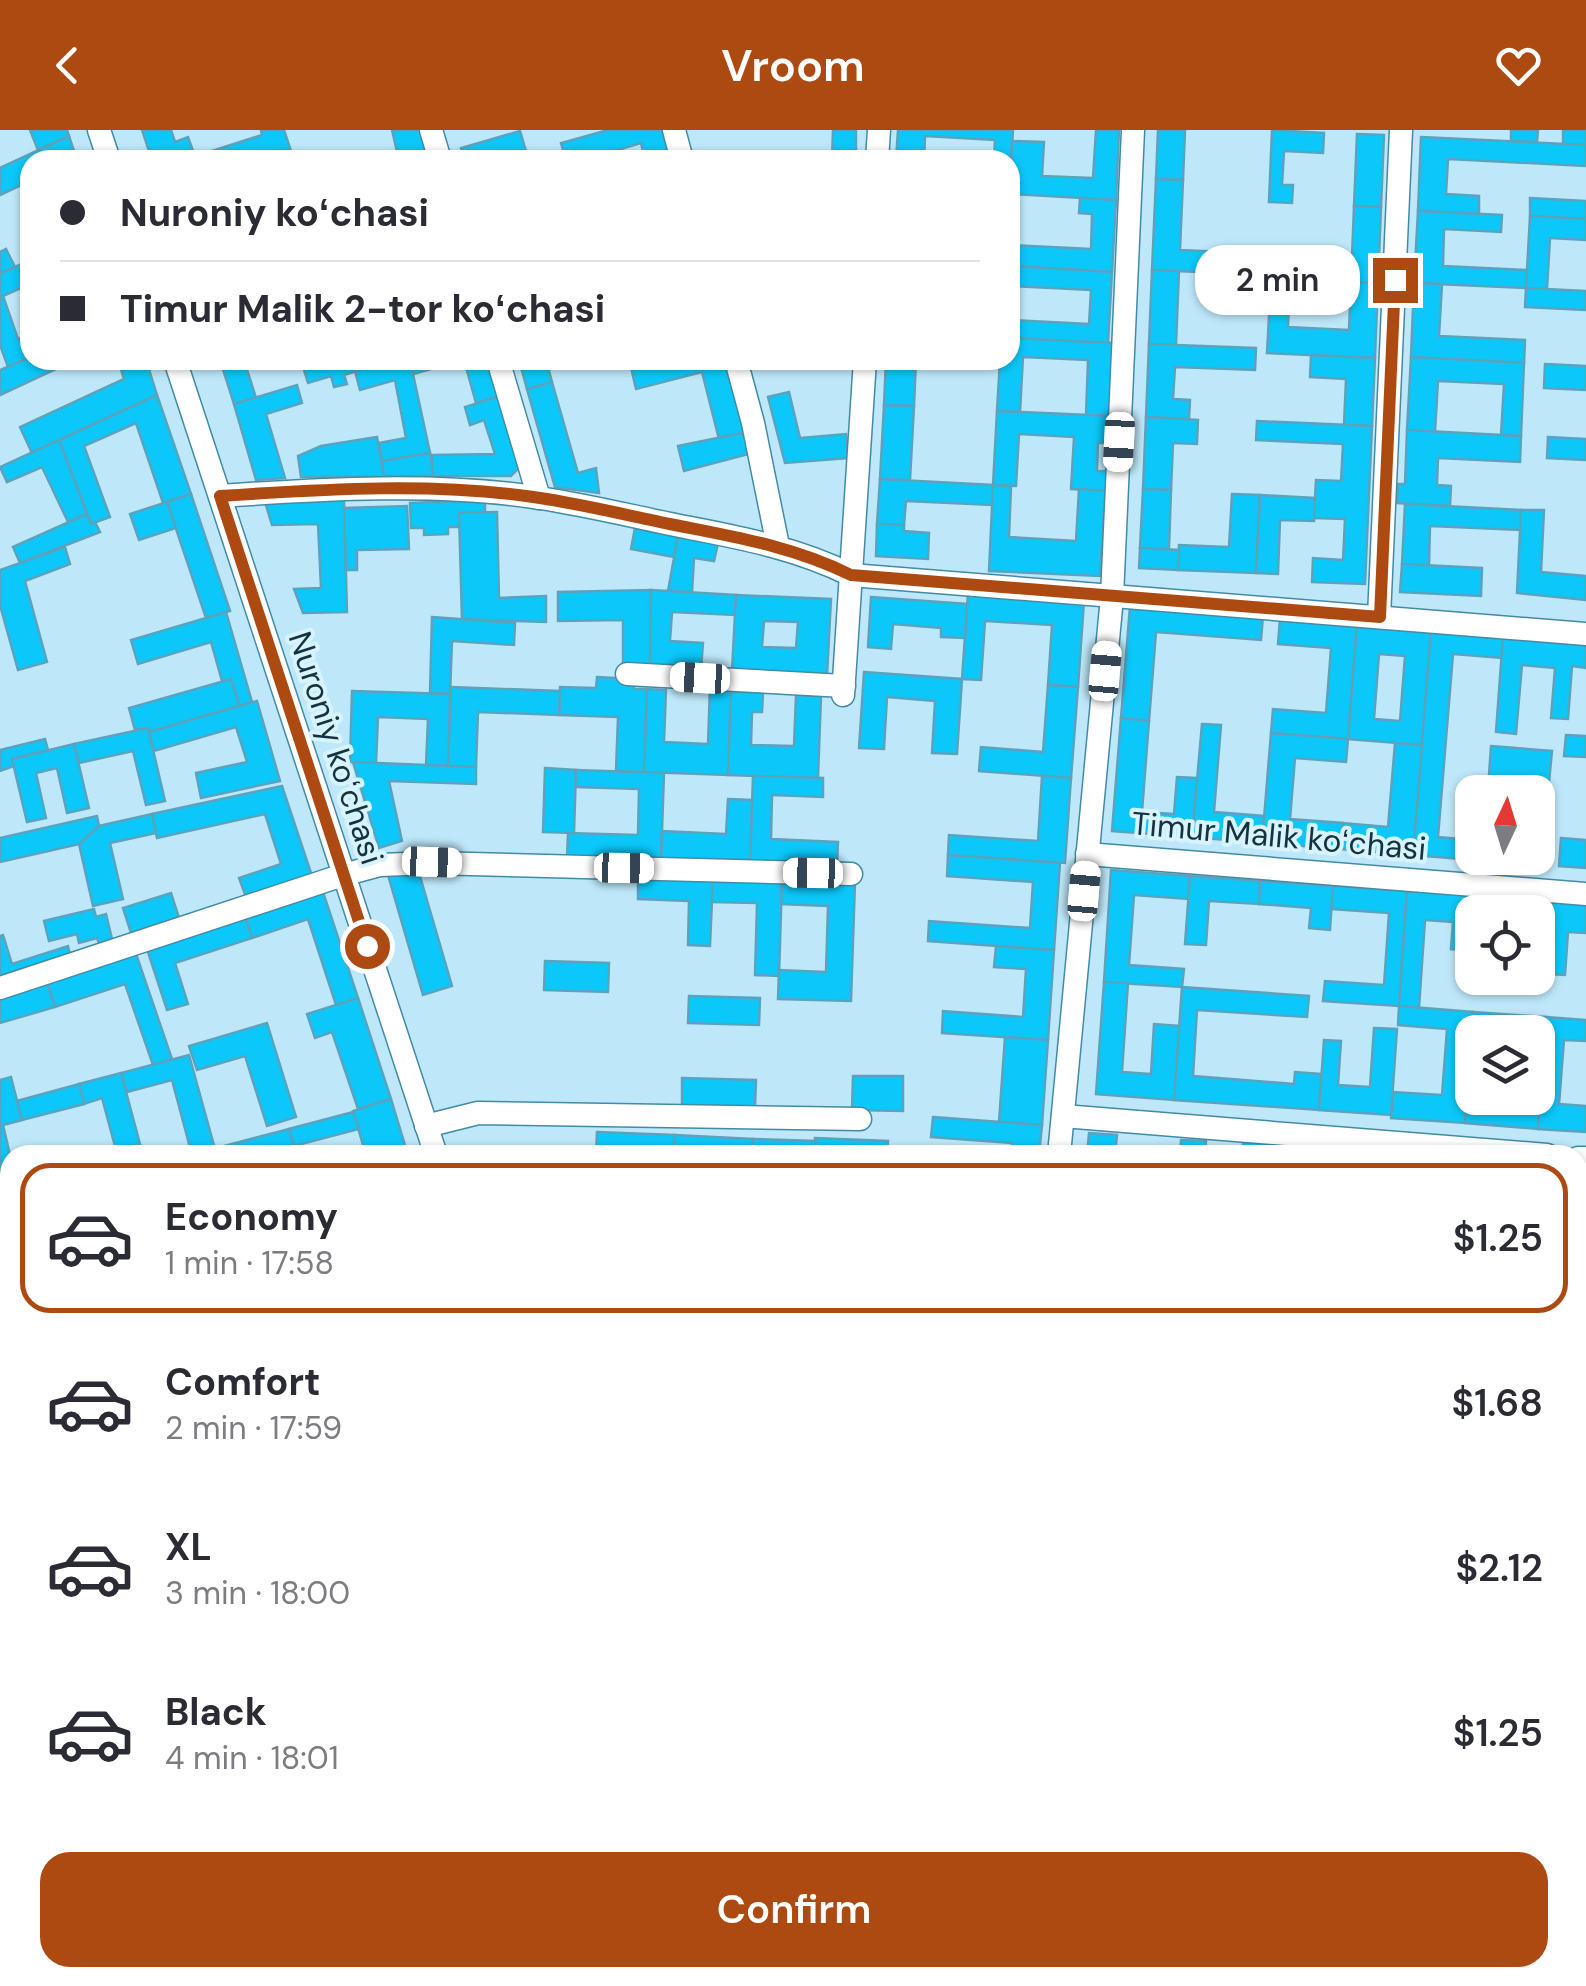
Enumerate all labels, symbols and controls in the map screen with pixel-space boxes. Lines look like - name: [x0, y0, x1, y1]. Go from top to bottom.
- text: Vroom: [721, 36, 865, 95]
- icon: back: [40, 38, 95, 93]
- icon: heart: [1491, 38, 1546, 93]
- text: Nuroniy koʻchasi: [120, 188, 429, 238]
- callout: 2 min: [1195, 245, 1360, 315]
- route end: [1373, 258, 1418, 303]
- text: 2 min: [1236, 259, 1319, 301]
- text: Timur Malik 2-tor koʻchasi: [120, 284, 605, 334]
- car: [1102, 411, 1136, 473]
- street label: Nuroniy koʻchasi: [279, 626, 393, 870]
- car: [1087, 640, 1123, 702]
- car: [669, 661, 731, 695]
- north arrow: [1455, 775, 1555, 875]
- map controls: [1455, 775, 1555, 1115]
- street label: Timur Malik koʻchasi: [1130, 802, 1428, 870]
- car: [401, 846, 463, 878]
- car: [594, 852, 654, 884]
- car: [783, 857, 843, 889]
- car: [1066, 860, 1102, 922]
- button: locate: [1455, 895, 1555, 995]
- route start: [345, 924, 390, 969]
- button: layers: [1455, 1015, 1555, 1115]
- text: Economy: [165, 1192, 338, 1242]
- icon: car: [45, 1193, 135, 1283]
- text: $1.25: [1453, 1213, 1543, 1263]
- text: 1 min · 17:58: [165, 1242, 334, 1284]
- text: Comfort: [165, 1357, 321, 1407]
- icon: car: [45, 1358, 135, 1448]
- text: $1.68: [1451, 1378, 1543, 1428]
- text: 2 min · 17:59: [165, 1407, 342, 1449]
- text: XL: [165, 1522, 212, 1572]
- icon: car: [45, 1523, 135, 1613]
- text: $2.12: [1455, 1543, 1543, 1593]
- text: 3 min · 18:00: [165, 1572, 350, 1614]
- text: Black: [165, 1687, 267, 1737]
- icon: car: [45, 1688, 135, 1778]
- text: $1.25: [1453, 1708, 1543, 1758]
- text: 4 min · 18:01: [165, 1737, 339, 1779]
- button: Confirm: [40, 1852, 1548, 1967]

